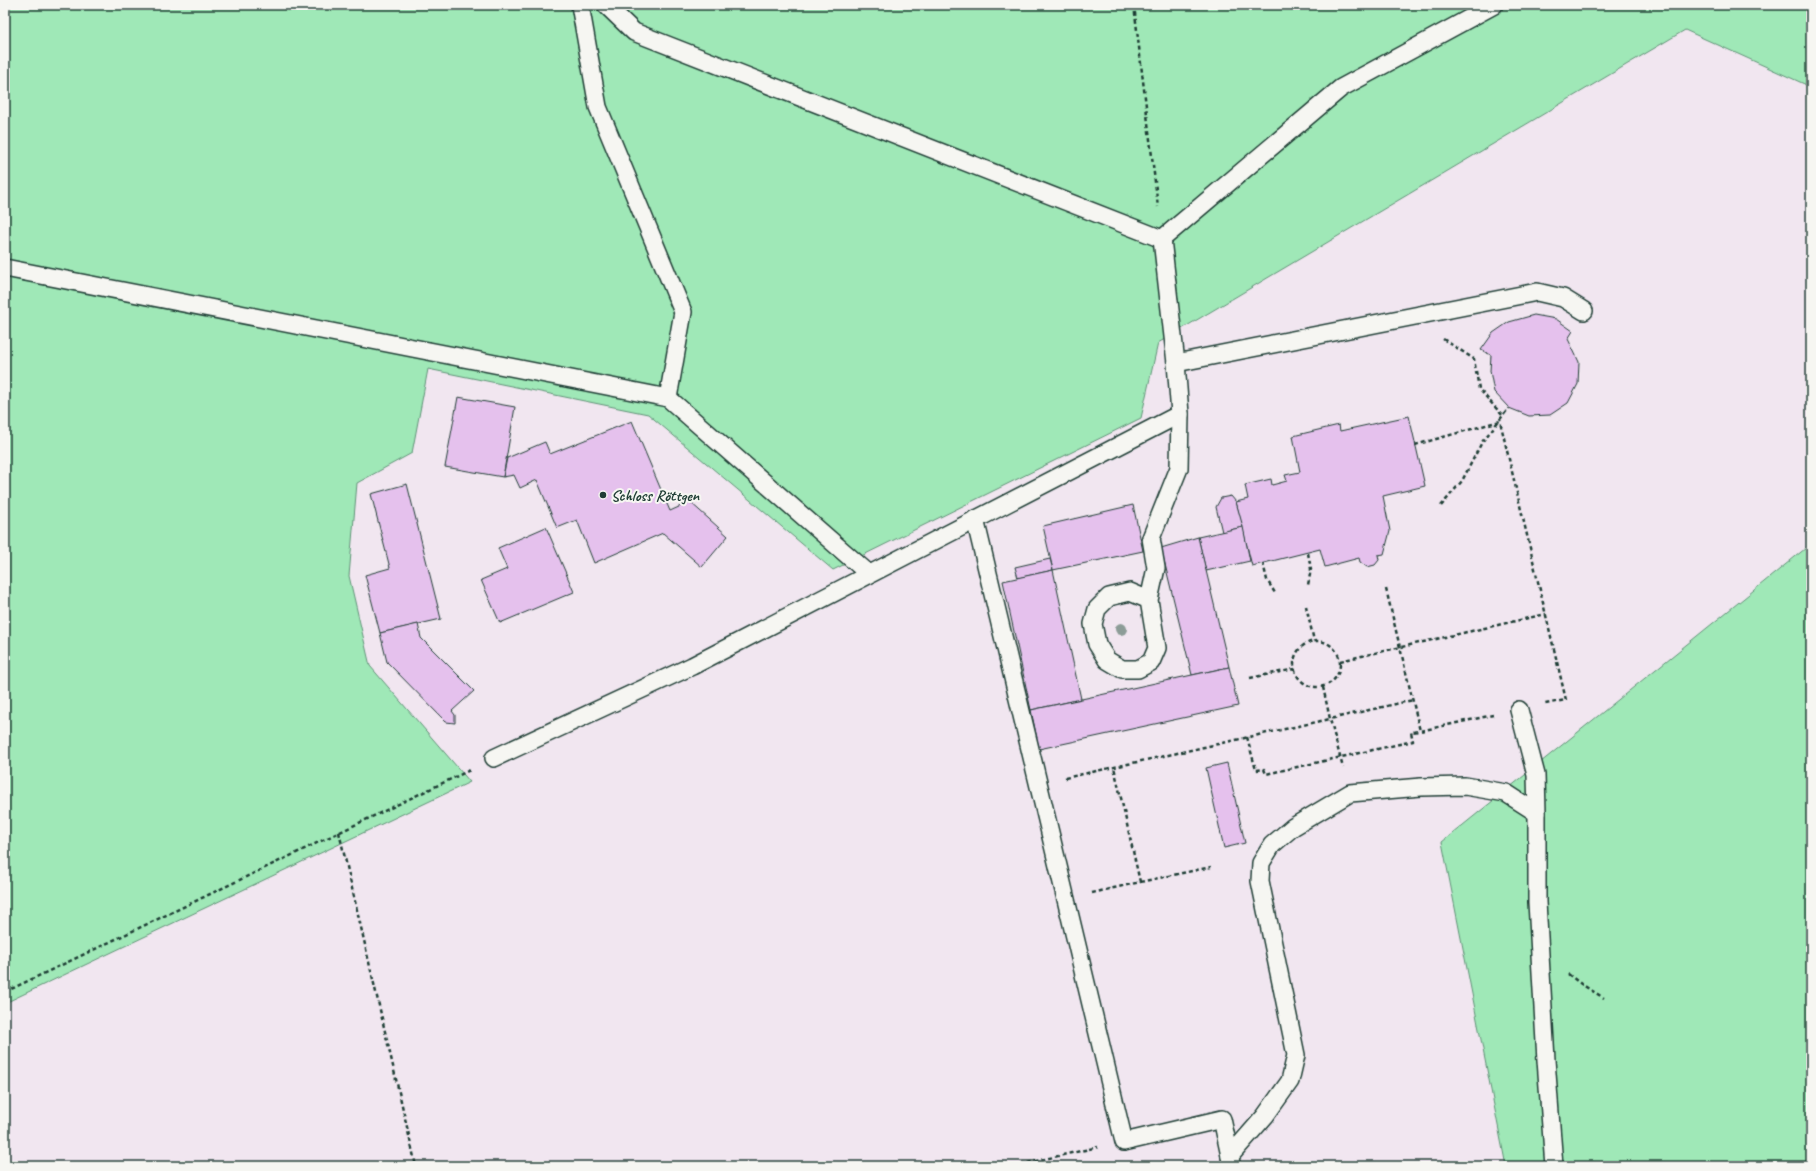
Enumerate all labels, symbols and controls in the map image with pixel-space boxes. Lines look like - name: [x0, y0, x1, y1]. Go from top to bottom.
- place label: Schloss Röttgen: [611, 486, 700, 506]
- marker: Schloss Röttgen: [598, 490, 608, 500]

